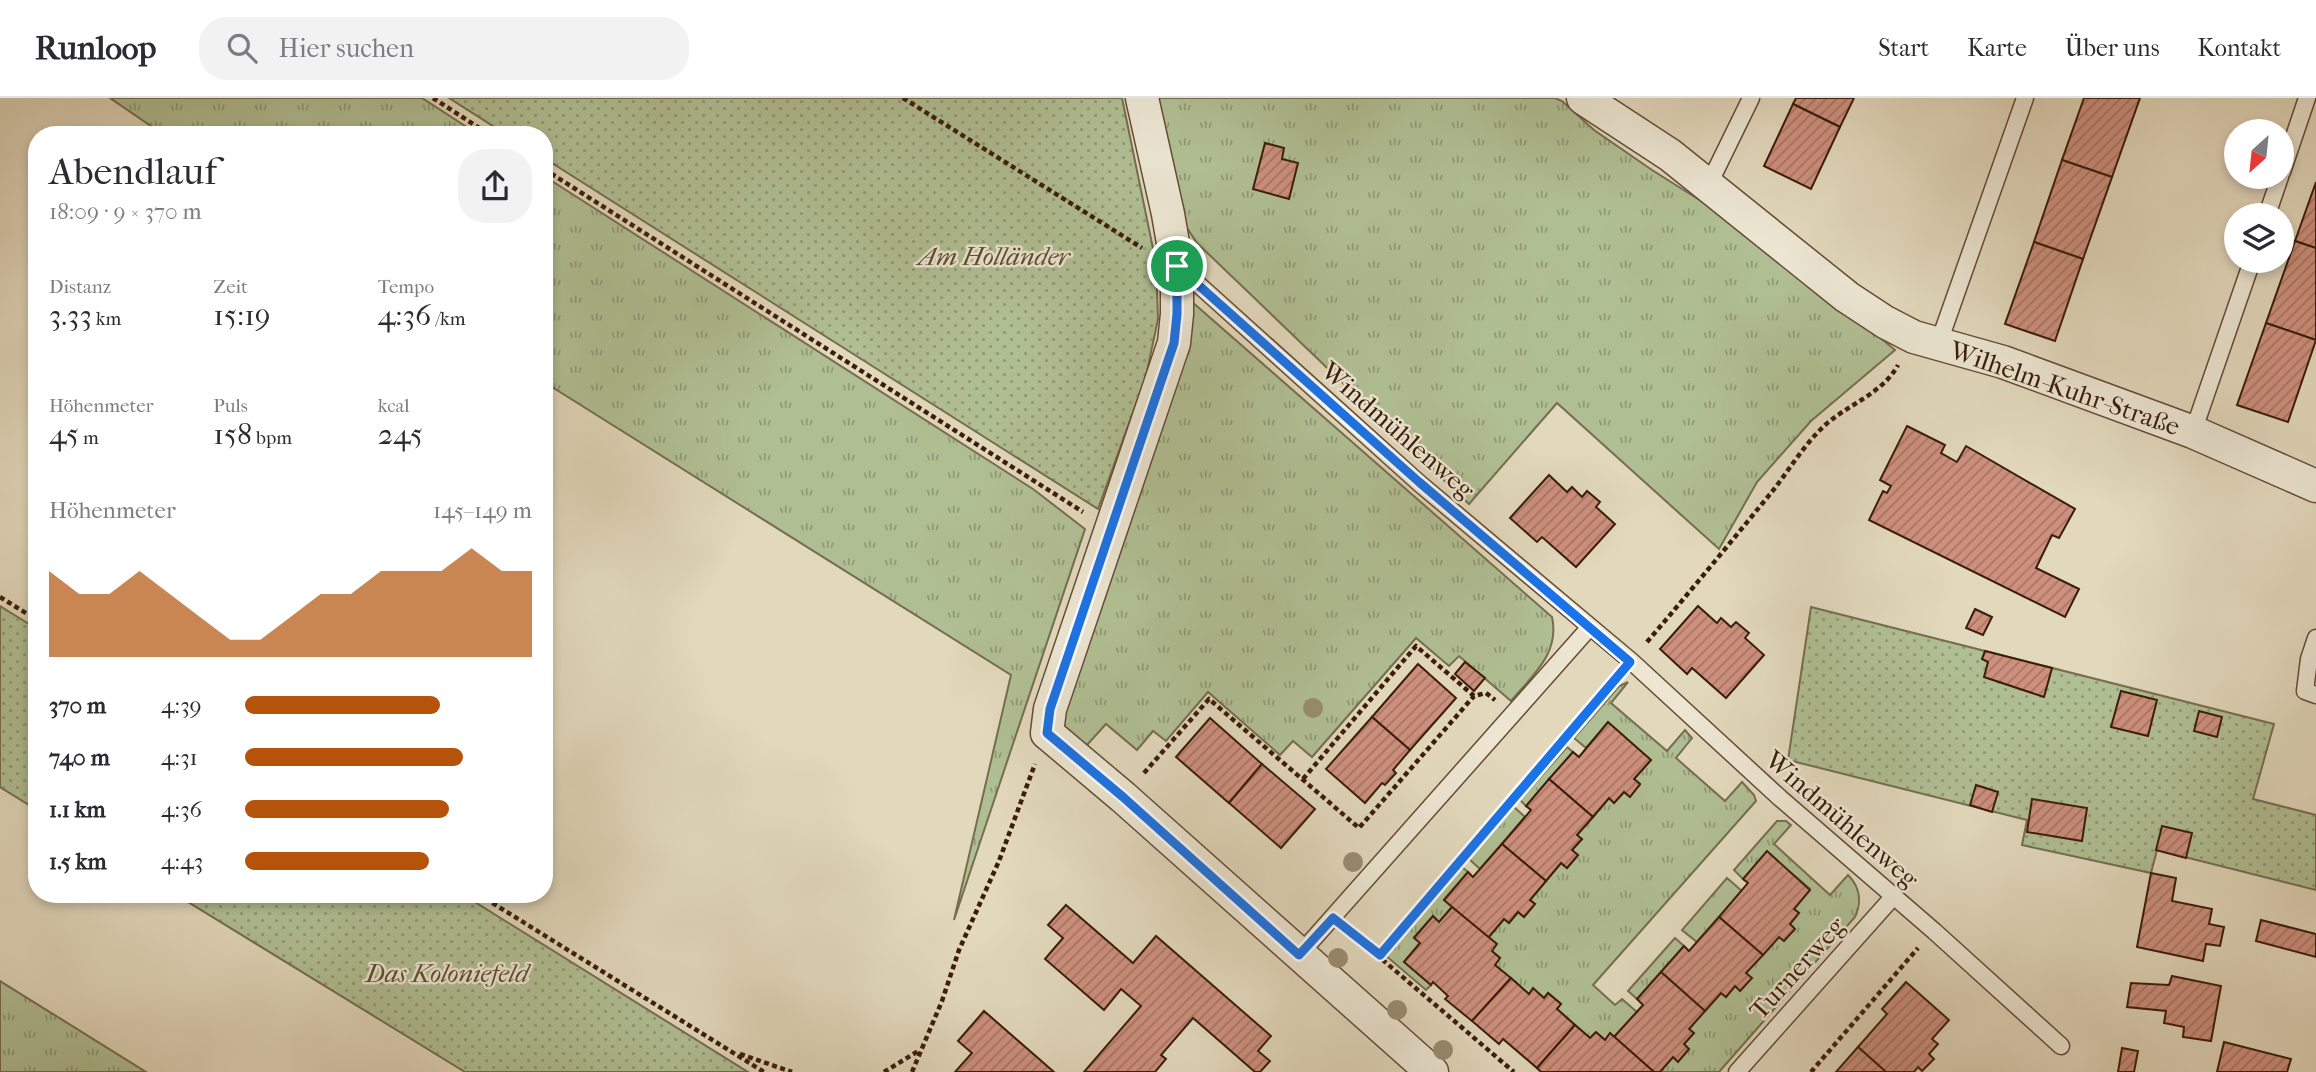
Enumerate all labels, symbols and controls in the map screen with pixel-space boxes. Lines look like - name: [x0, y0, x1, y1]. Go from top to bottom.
- search box: [199, 17, 689, 80]
- text: Runloop: [35, 29, 157, 68]
- icon: search: [223, 29, 261, 67]
- text: Hier suchen: [279, 33, 414, 64]
- text: Start: [1878, 34, 1929, 62]
- text: Karte: [1967, 34, 2027, 62]
- text: Über uns: [2065, 34, 2160, 62]
- text: Kontakt: [2198, 34, 2281, 62]
- north arrow: [2224, 119, 2294, 189]
- map controls: [2224, 119, 2294, 273]
- text: Abendlauf: [49, 149, 217, 194]
- button: share: [458, 149, 532, 223]
- text: 18:09 · 9 × 370 m: [49, 198, 202, 225]
- button: layers: [2224, 203, 2294, 273]
- pin: [1147, 236, 1207, 296]
- park label: Am Holländer: [915, 241, 1072, 272]
- icon: arrive: [1158, 247, 1196, 285]
- text: Distanz: [49, 276, 111, 298]
- text: Zeit: [213, 276, 248, 298]
- text: Tempo: [378, 276, 434, 298]
- text: 3.33: [49, 298, 92, 333]
- text: 15:19: [213, 298, 271, 333]
- text: 4:36: [378, 298, 431, 333]
- text: km: [92, 308, 121, 330]
- text: /km: [431, 308, 465, 330]
- street label: Wilhelm-Kuhr-Straße: [1945, 334, 2184, 442]
- street label: Windmühlenweg: [1314, 355, 1481, 506]
- text: Höhenmeter: [49, 395, 154, 417]
- text: Puls: [213, 395, 248, 417]
- text: kcal: [378, 395, 410, 417]
- text: 45: [49, 417, 79, 452]
- text: 158: [213, 417, 252, 452]
- text: 245: [378, 417, 423, 452]
- text: m: [79, 427, 99, 449]
- text: bpm: [252, 427, 292, 449]
- text: Höhenmeter: [49, 497, 176, 524]
- text: 145–149 m: [433, 497, 532, 524]
- text: 370 m: [49, 692, 106, 719]
- text: 4:39: [161, 692, 202, 719]
- text: 740 m: [49, 744, 110, 771]
- text: 4:31: [161, 744, 198, 771]
- street label: Windmühlenweg: [1758, 744, 1925, 895]
- text: 1.1 km: [49, 796, 106, 823]
- text: 4:36: [161, 796, 202, 823]
- text: 1.5 km: [49, 848, 107, 875]
- text: 4:43: [161, 848, 203, 875]
- street label: Turnerweg: [1743, 910, 1852, 1026]
- park label: Das Koloniefeld: [364, 958, 532, 989]

